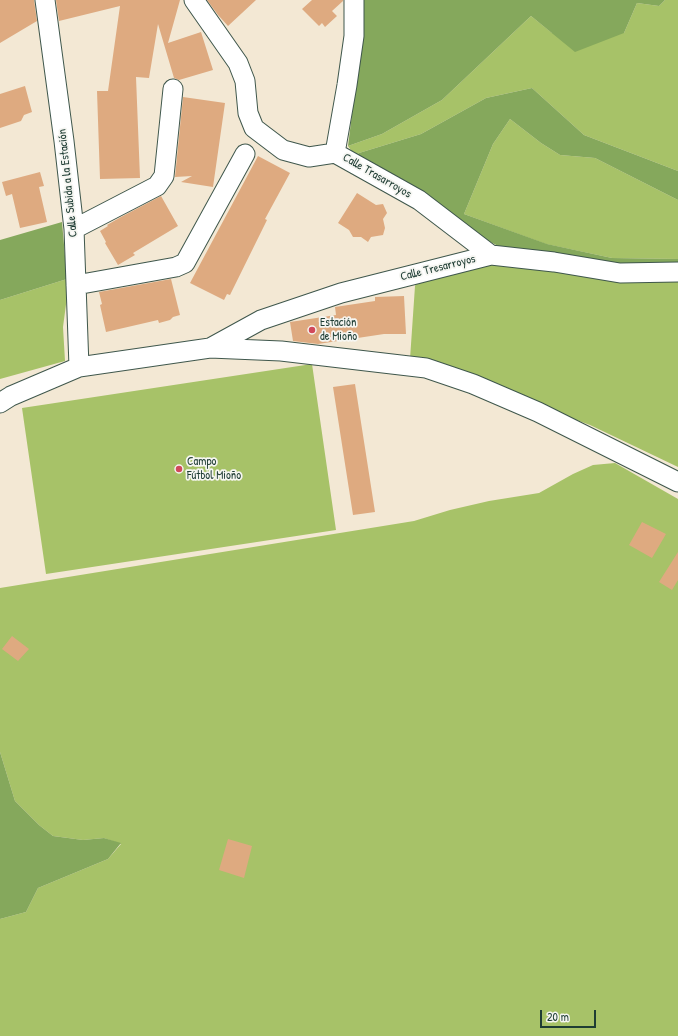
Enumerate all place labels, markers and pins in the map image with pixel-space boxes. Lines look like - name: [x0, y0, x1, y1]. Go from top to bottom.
- place label: Estación de Mioño: [320, 316, 357, 344]
- marker: Estación de Mioño: [307, 325, 317, 335]
- place label: Campo Fútbol Mioño: [187, 455, 241, 483]
- marker: Campo Fútbol Mioño: [174, 464, 184, 474]

